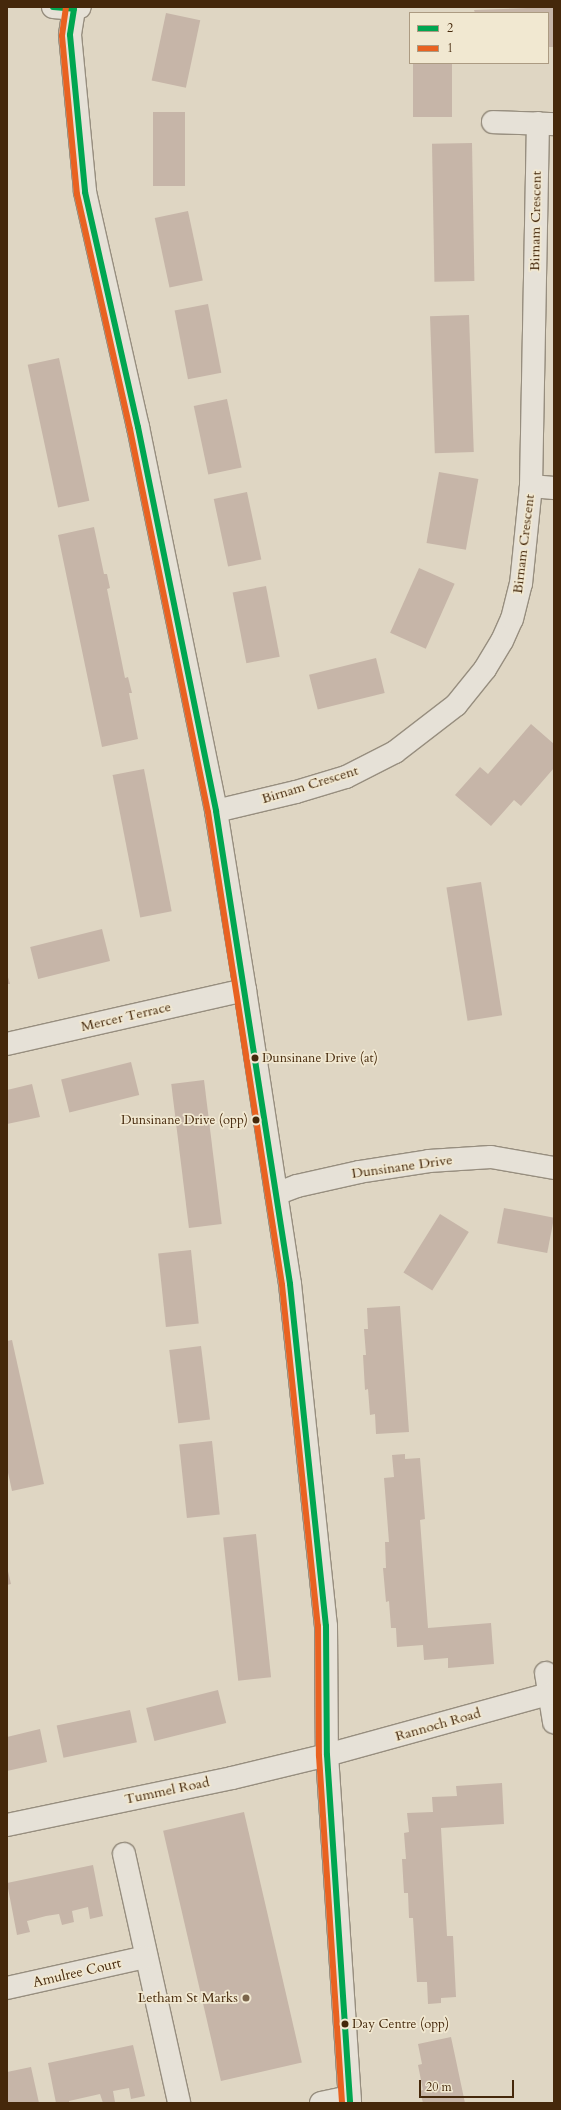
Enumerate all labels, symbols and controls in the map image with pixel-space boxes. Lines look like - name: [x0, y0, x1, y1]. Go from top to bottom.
- legend: [409, 12, 549, 64]
- text: 2: [447, 20, 453, 36]
- text: 1: [447, 40, 453, 56]
- street label: Birnam Crescent: [527, 171, 545, 271]
- street label: Birnam Crescent: [510, 493, 538, 595]
- street label: Birnam Crescent: [260, 762, 360, 808]
- street label: Mercer Terrace: [79, 998, 173, 1036]
- place label: Dunsinane Drive (at): [262, 1050, 378, 1066]
- marker: Dunsinane Drive (at): [250, 1053, 260, 1063]
- place label: Dunsinane Drive (opp): [121, 1112, 248, 1128]
- marker: Dunsinane Drive (opp): [251, 1115, 261, 1125]
- street label: Dunsinane Drive: [351, 1152, 453, 1182]
- street label: Rannoch Road: [393, 1705, 483, 1745]
- street label: Tummel Road: [123, 1774, 211, 1808]
- street label: Amulree Court: [31, 1955, 123, 1991]
- place label: Letham St Marks: [138, 1990, 238, 2006]
- marker: Letham St Marks: [241, 1993, 251, 2003]
- place label: Day Centre (opp): [352, 2016, 449, 2032]
- marker: Day Centre (opp): [340, 2019, 350, 2029]
- scale bar: [421, 2072, 516, 2098]
- text: 20 m: [426, 2079, 452, 2095]

